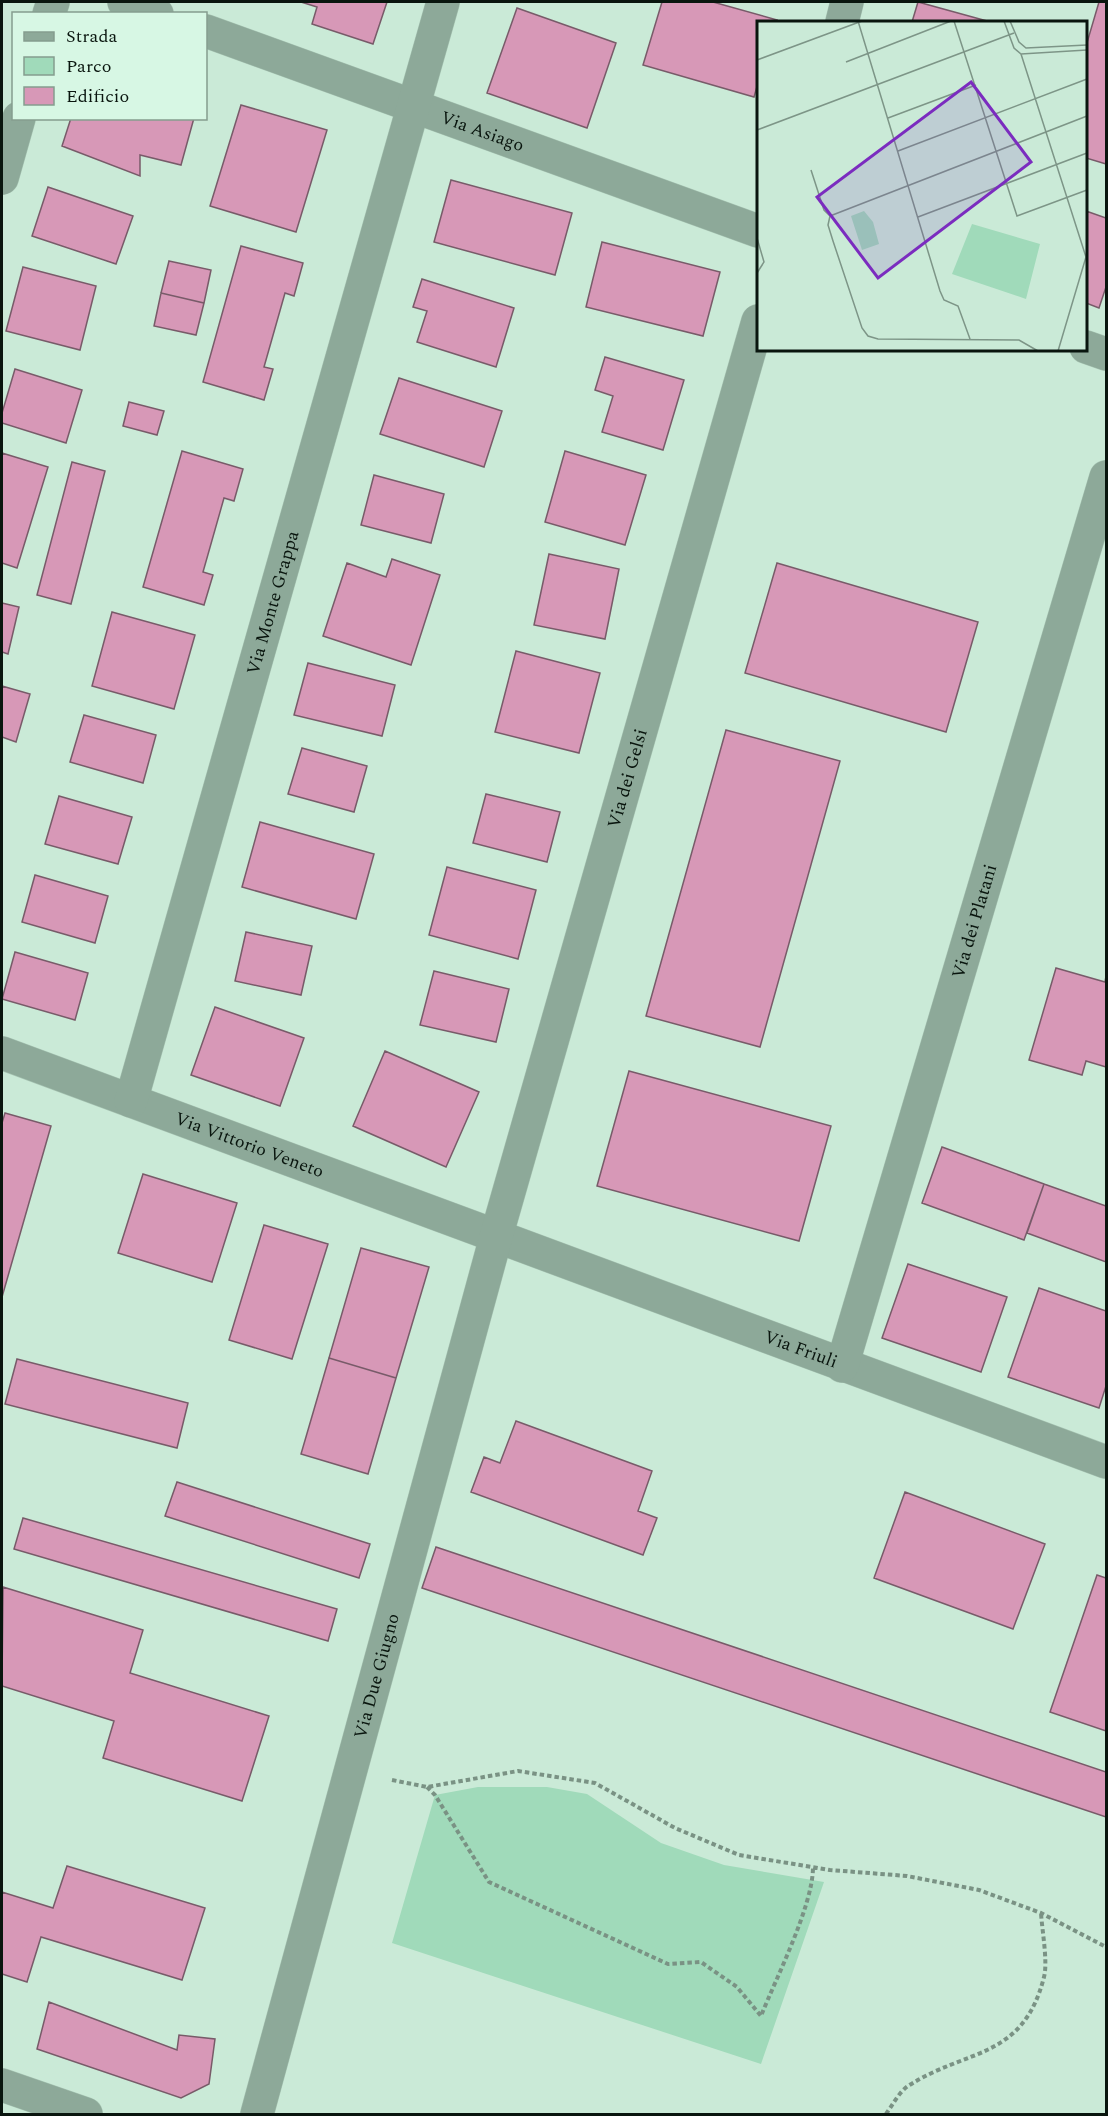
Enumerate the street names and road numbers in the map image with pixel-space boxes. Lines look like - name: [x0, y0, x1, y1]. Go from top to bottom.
- street label: Via Asiago: [437, 104, 528, 159]
- street label: Via Monte Grappa: [240, 527, 306, 678]
- street label: Via dei Gelsi: [601, 726, 655, 831]
- street label: Via dei Platani: [945, 861, 1004, 982]
- street label: Via Vittorio Veneto: [171, 1105, 328, 1185]
- street label: Via Friuli: [760, 1323, 841, 1375]
- street label: Via Due Giugno: [347, 1610, 407, 1742]

